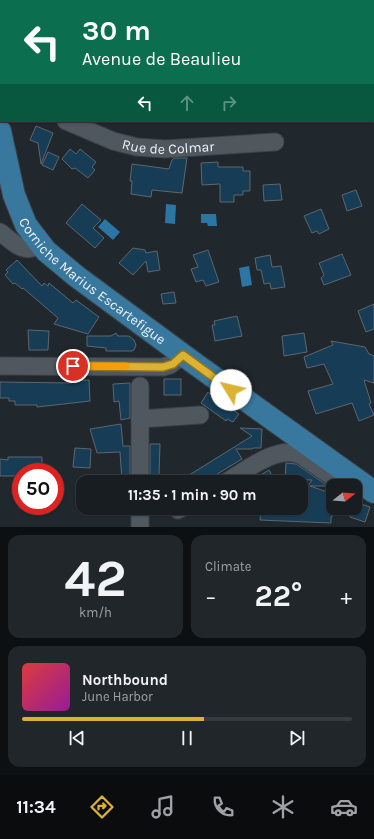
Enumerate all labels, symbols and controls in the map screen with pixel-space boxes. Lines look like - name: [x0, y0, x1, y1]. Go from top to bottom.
- text: 30 m: [82, 14, 151, 47]
- icon: left: [16, 16, 68, 68]
- text: Avenue de Beaulieu: [82, 48, 241, 70]
- icon: left: [134, 92, 156, 114]
- icon: ahead: [176, 92, 198, 114]
- icon: right: [218, 92, 240, 114]
- street label: Rue de Colmar: [120, 135, 216, 157]
- street label: Corniche Marius Escartefigue: [15, 215, 169, 348]
- pin: [56, 349, 90, 383]
- icon: arrive: [62, 355, 84, 377]
- position arrow: [210, 369, 252, 411]
- speed limit sign: 50: [12, 463, 64, 515]
- north arrow: [326, 479, 362, 515]
- map controls: [326, 479, 362, 515]
- text: 11:35 · 1 min · 90 m: [128, 486, 256, 504]
- text: 42: [64, 548, 127, 609]
- text: Climate: [205, 559, 251, 574]
- text: 22°: [255, 578, 302, 614]
- text: −: [205, 584, 217, 610]
- text: +: [340, 584, 352, 610]
- text: km/h: [79, 605, 112, 620]
- text: Northbound: [82, 671, 168, 689]
- text: June Harbor: [82, 689, 153, 704]
- icon: previous: [66, 727, 88, 749]
- icon: pause: [176, 727, 198, 749]
- icon: next: [286, 727, 308, 749]
- icon: directions: [88, 793, 116, 821]
- icon: music: [149, 793, 177, 821]
- icon: phone: [209, 793, 237, 821]
- icon: climate: [269, 793, 297, 821]
- icon: car: [330, 793, 358, 821]
- text: 11:34: [16, 796, 56, 818]

